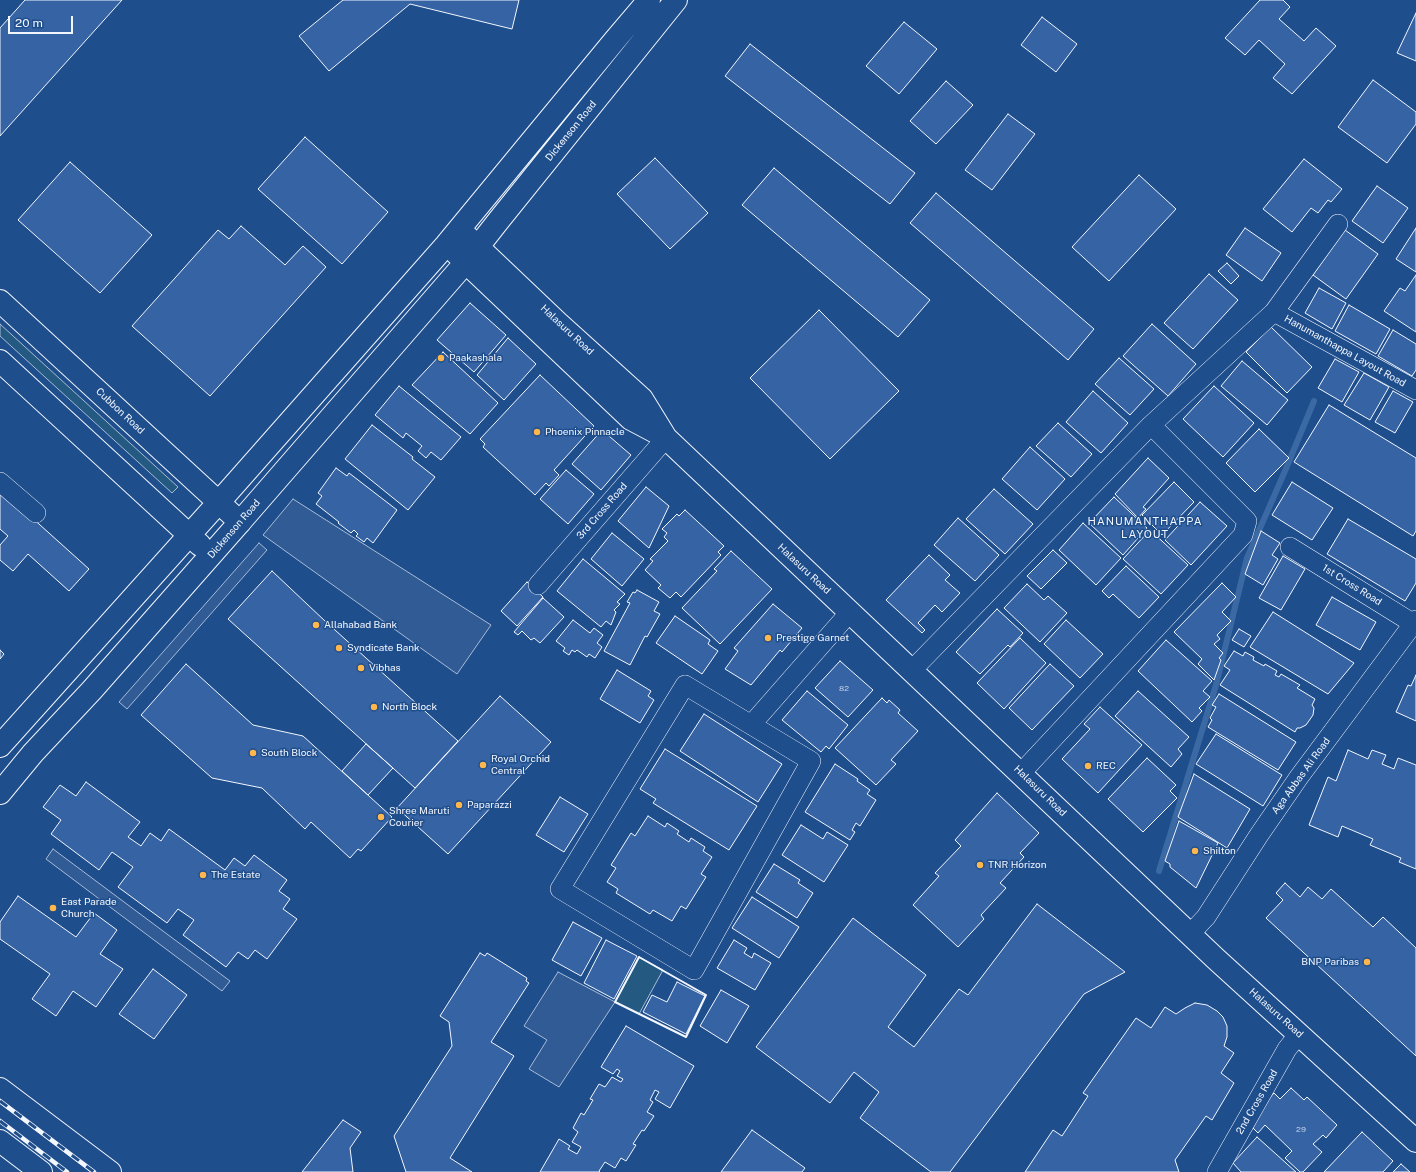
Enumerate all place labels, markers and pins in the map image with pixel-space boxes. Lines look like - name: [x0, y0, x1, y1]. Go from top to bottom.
- place label: Paakashala: [449, 352, 502, 364]
- marker: Paakashala: [436, 353, 446, 363]
- place label: Phoenix Pinnacle: [545, 426, 625, 438]
- marker: Phoenix Pinnacle: [532, 427, 542, 437]
- place label: Allahabad Bank: [324, 619, 397, 631]
- marker: Allahabad Bank: [311, 620, 321, 630]
- place label: Prestige Garnet: [776, 632, 849, 644]
- marker: Prestige Garnet: [763, 633, 773, 643]
- place label: Syndicate Bank: [347, 642, 420, 654]
- marker: Syndicate Bank: [334, 643, 344, 653]
- place label: Vibhas: [369, 662, 401, 674]
- marker: Vibhas: [356, 663, 366, 673]
- place label: North Block: [382, 701, 437, 713]
- marker: North Block: [369, 702, 379, 712]
- place label: South Block: [261, 747, 317, 759]
- marker: South Block: [248, 748, 258, 758]
- place label: Royal Orchid Central: [491, 753, 550, 776]
- marker: Royal Orchid Central: [478, 760, 488, 770]
- place label: REC: [1096, 760, 1116, 772]
- marker: REC: [1083, 761, 1093, 771]
- place label: Paparazzi: [467, 799, 512, 811]
- marker: Paparazzi: [454, 800, 464, 810]
- place label: Shree Maruti Courier: [389, 805, 449, 828]
- marker: Shree Maruti Courier: [376, 812, 386, 822]
- place label: Shilton: [1203, 845, 1236, 857]
- marker: Shilton: [1190, 846, 1200, 856]
- place label: TNR Horizon: [988, 859, 1046, 871]
- marker: TNR Horizon: [975, 860, 985, 870]
- place label: The Estate: [211, 869, 260, 881]
- marker: The Estate: [198, 870, 208, 880]
- place label: East Parade Church: [61, 896, 117, 920]
- marker: East Parade Church: [48, 903, 58, 913]
- place label: BNP Paribas: [1301, 956, 1359, 968]
- marker: BNP Paribas: [1362, 957, 1372, 967]

